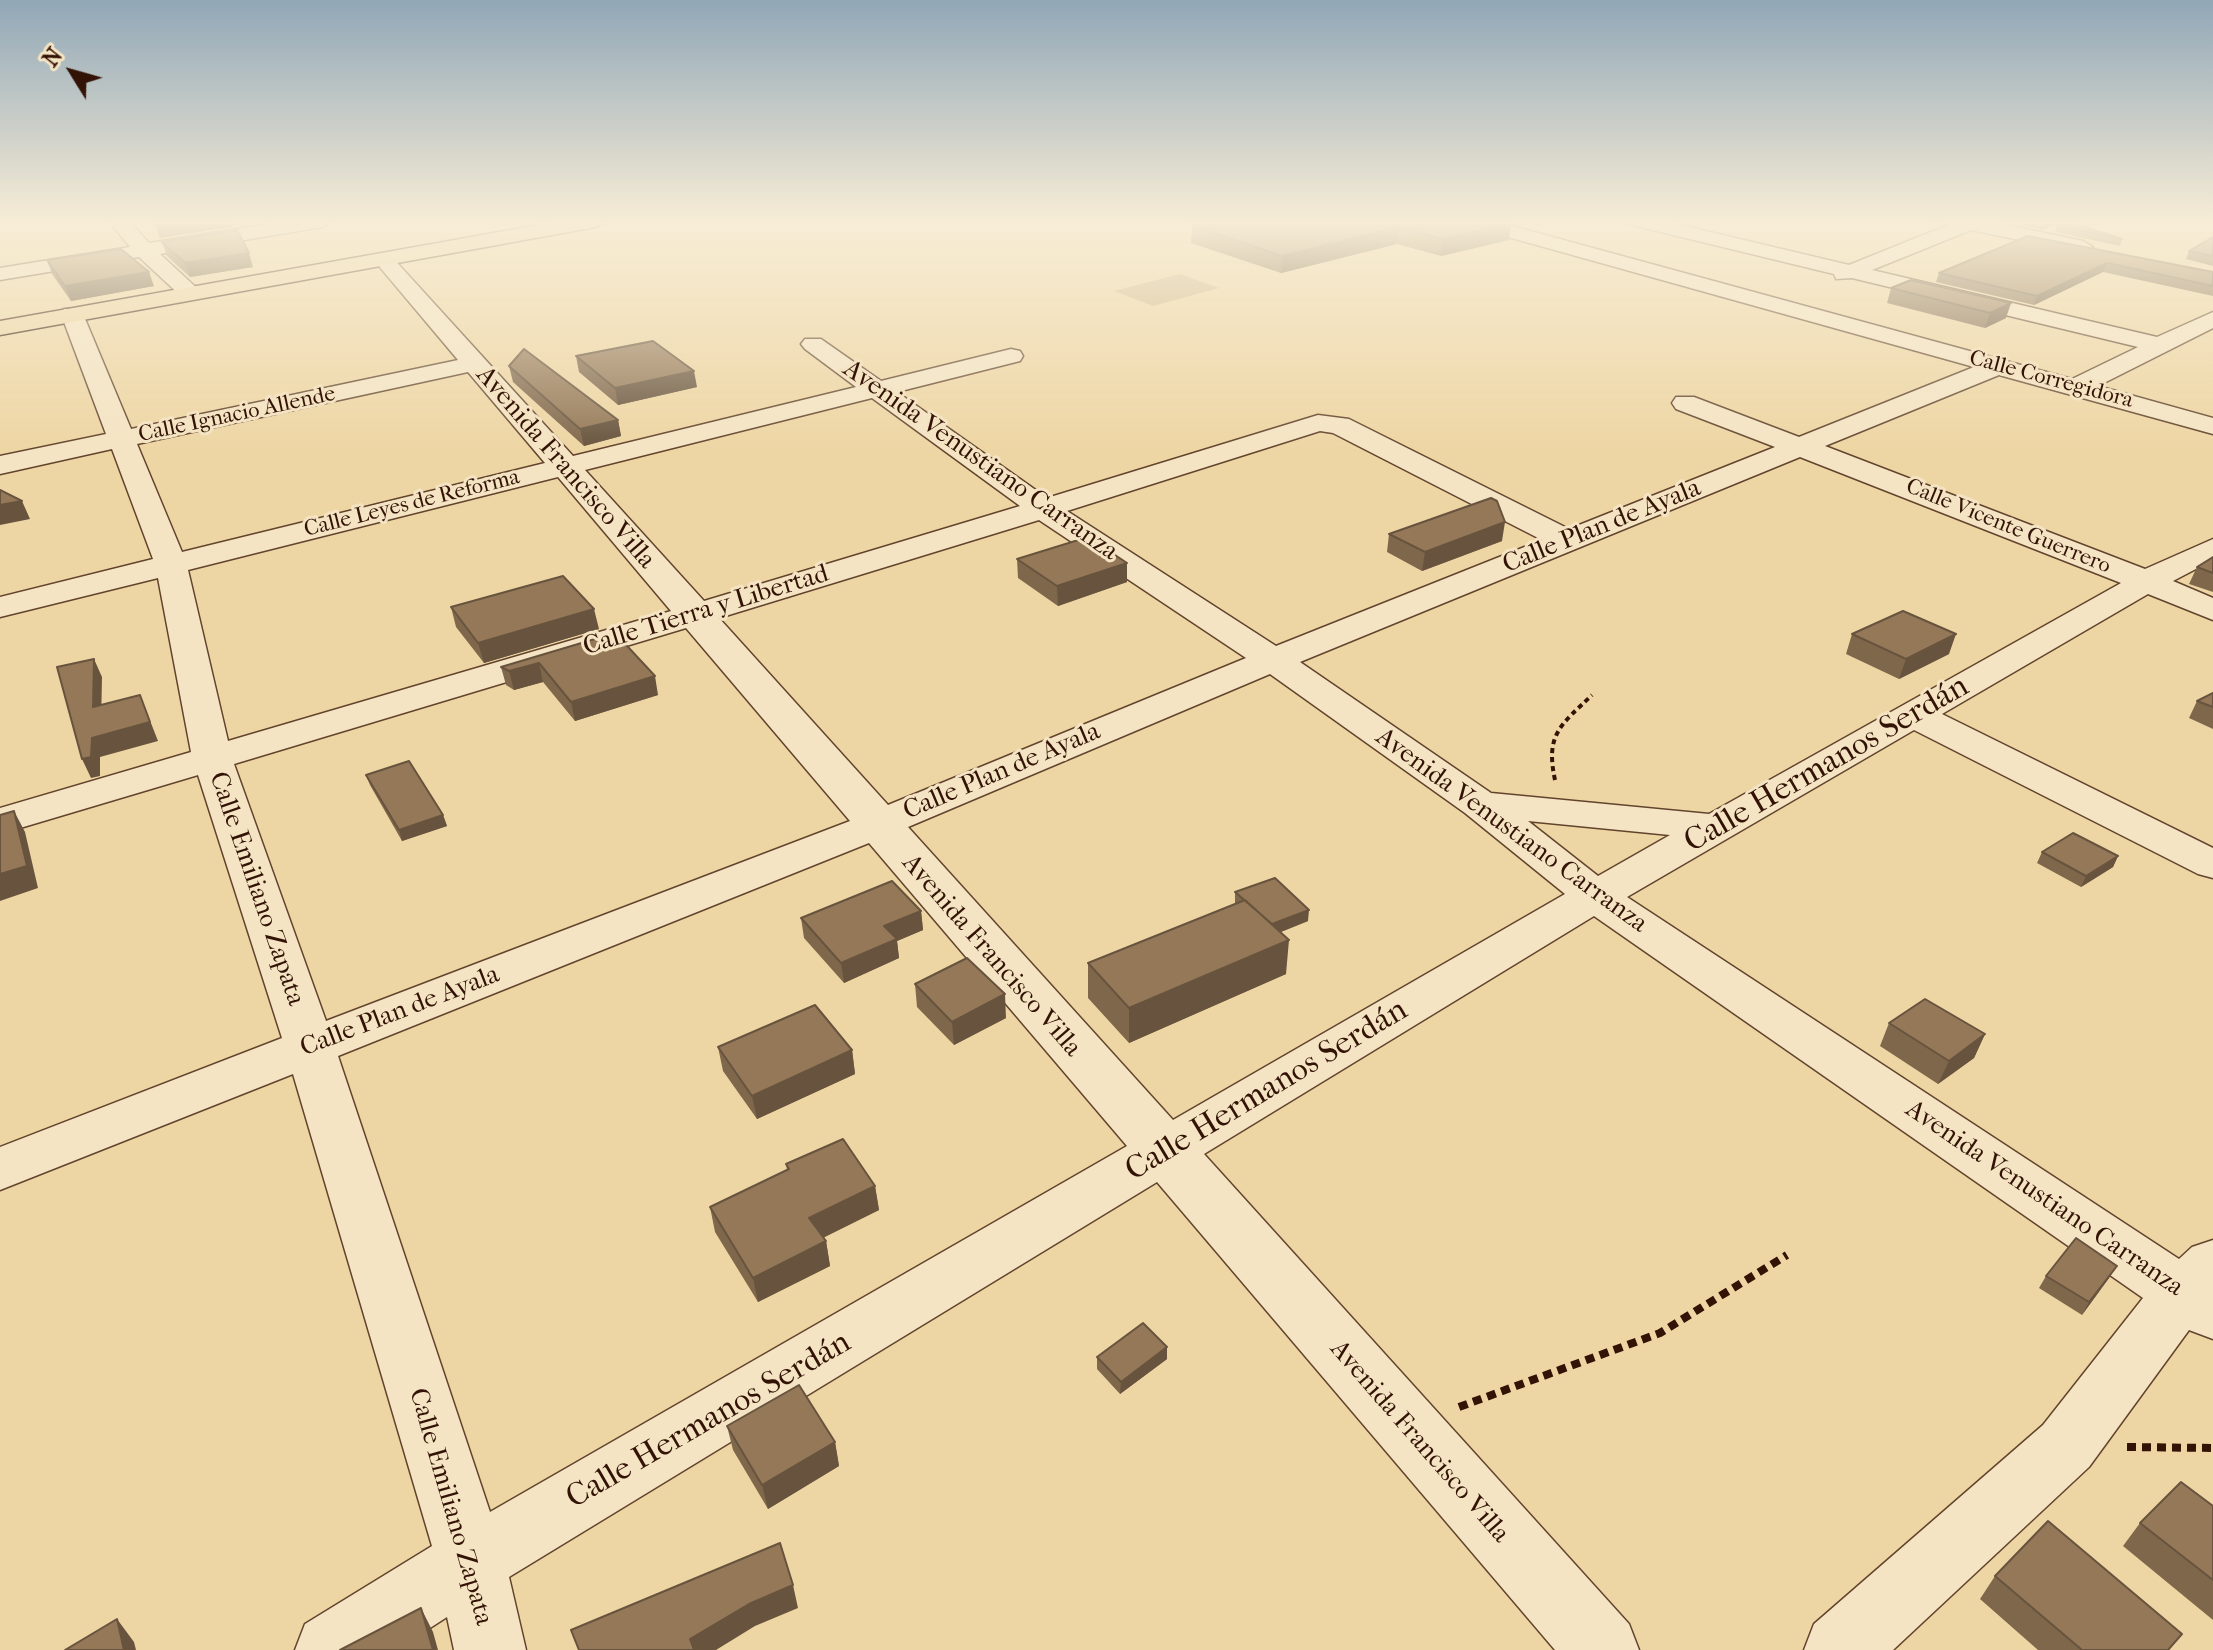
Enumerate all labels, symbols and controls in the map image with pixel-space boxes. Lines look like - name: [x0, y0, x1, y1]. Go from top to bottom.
- north arrow: [32, 32, 112, 112]
- text: N: [37, 43, 68, 72]
- street label: Calle Corregidora: [1966, 345, 2136, 415]
- street label: Avenida Venustiano Carranza: [837, 354, 1123, 568]
- street label: Avenida Francisco Villa: [469, 360, 661, 576]
- street label: Calle Ignacio Allende: [136, 381, 338, 449]
- street label: Calle Leyes de Reforma: [301, 464, 523, 544]
- street label: Calle Plan de Ayala: [1498, 473, 1706, 581]
- street label: Calle Vicente Guerrero: [1902, 474, 2114, 580]
- street label: Calle Tierra y Libertad: [580, 559, 832, 663]
- street label: Calle Hermanos Serdán: [1678, 668, 1976, 862]
- street label: Calle Plan de Ayala: [899, 716, 1105, 828]
- street label: Avenida Venustiano Carranza: [1369, 722, 1653, 940]
- street label: Calle Emiliano Zapata: [201, 768, 311, 1010]
- street label: Avenida Francisco Villa: [895, 848, 1087, 1064]
- street label: Calle Plan de Ayala: [296, 960, 504, 1064]
- street label: Calle Hermanos Serdán: [1119, 992, 1415, 1190]
- street label: Avenida Venustiano Carranza: [1899, 1094, 2189, 1304]
- street label: Calle Hermanos Serdán: [560, 1324, 858, 1518]
- street label: Avenida Francisco Villa: [1323, 1334, 1515, 1550]
- street label: Calle Emiliano Zapata: [401, 1385, 499, 1629]

